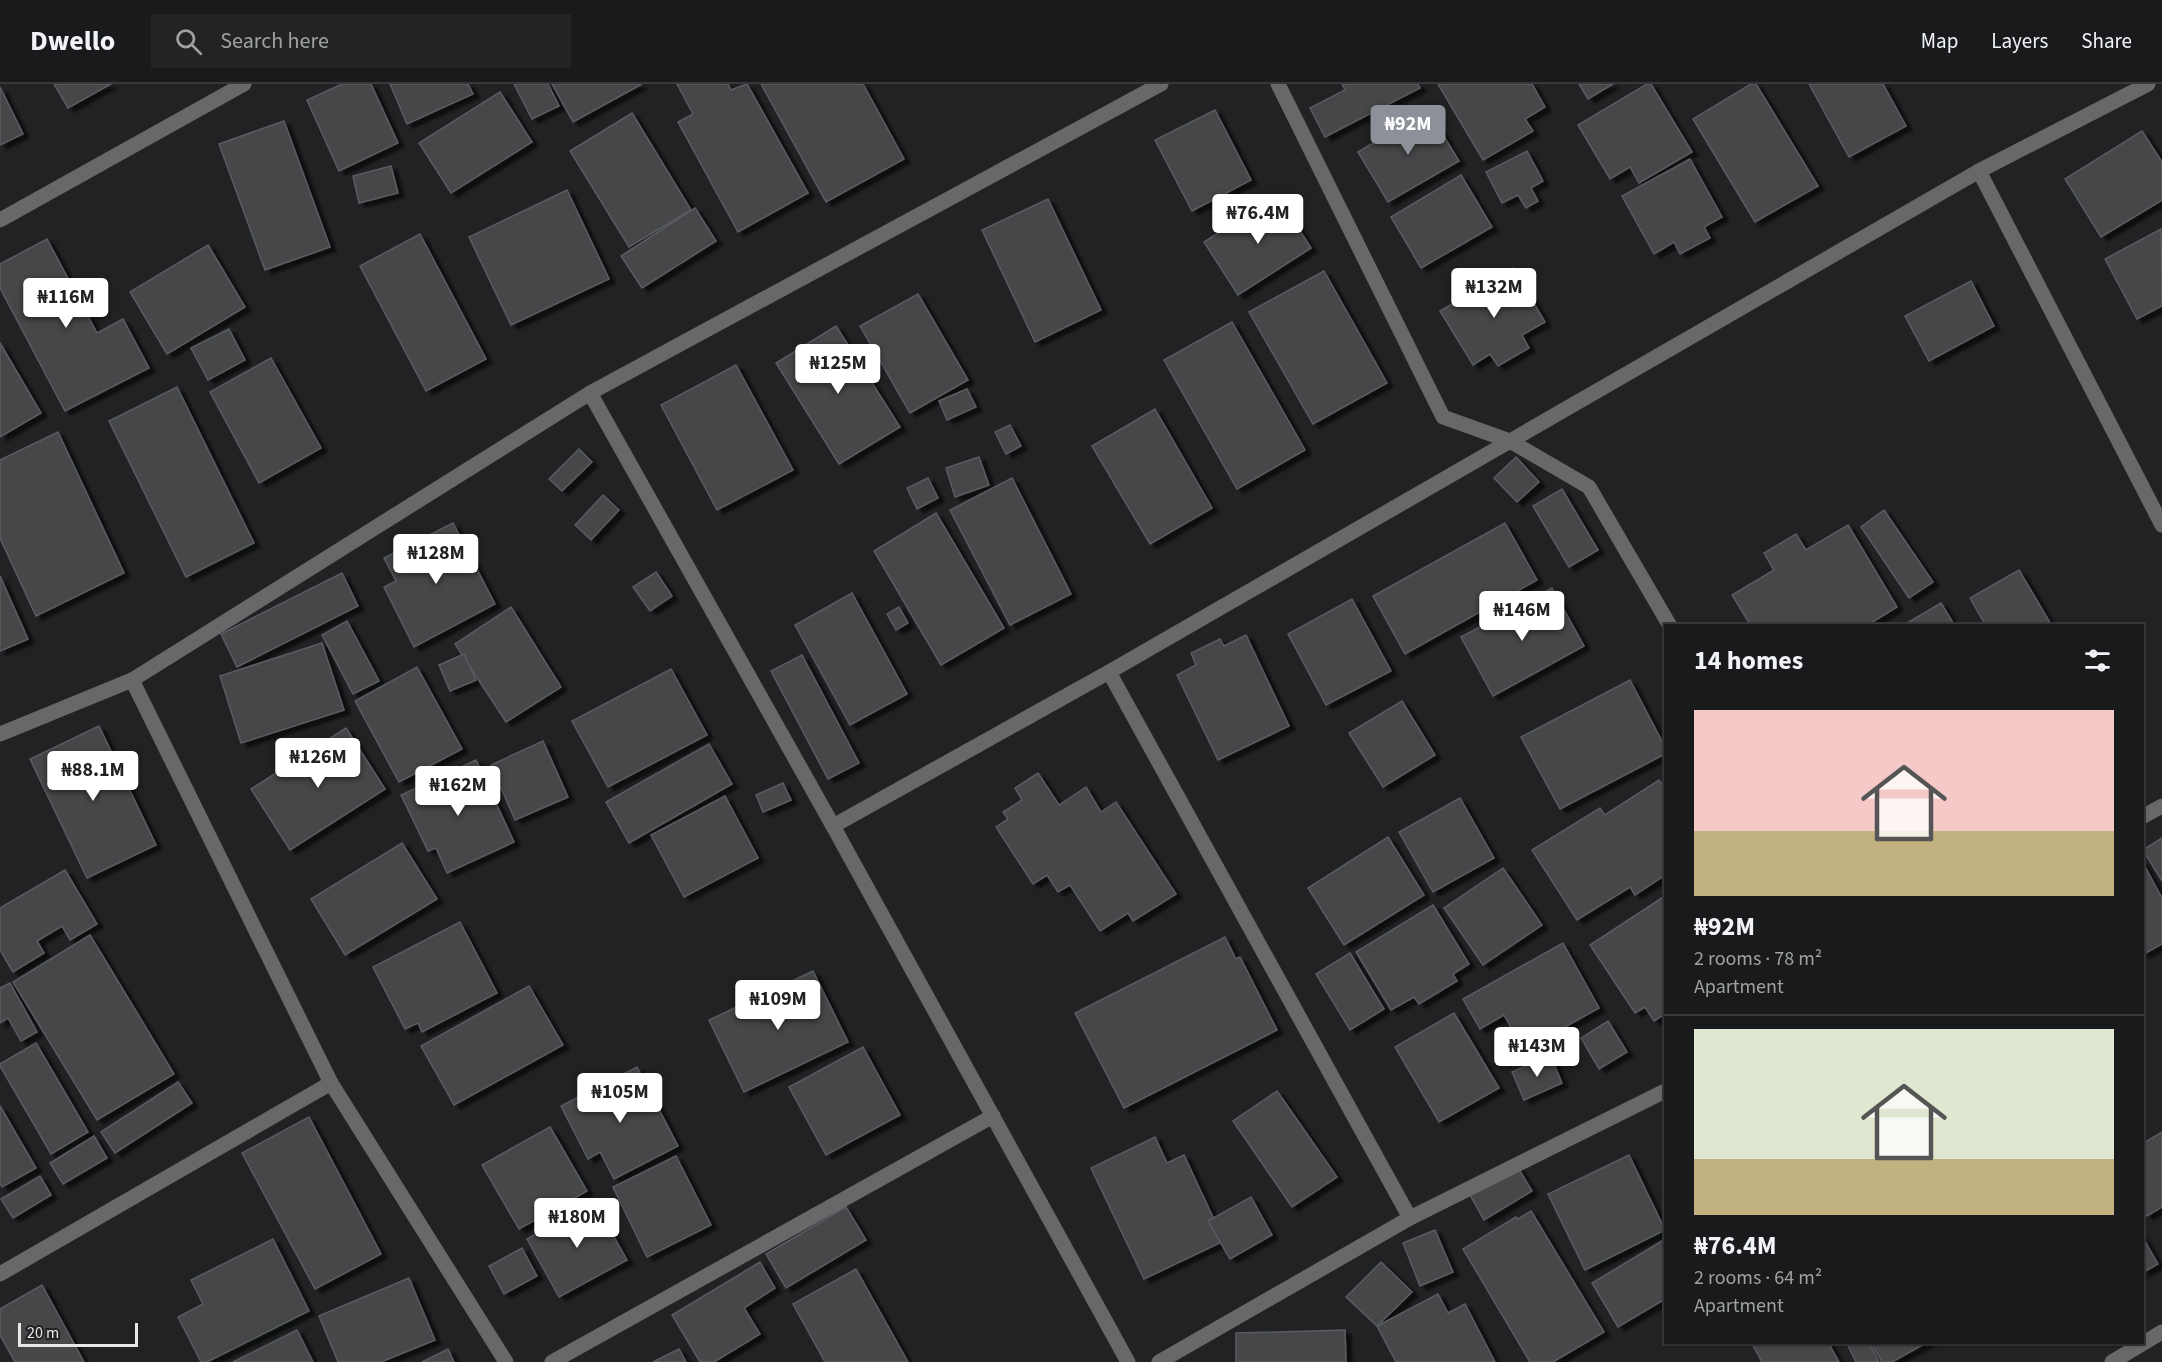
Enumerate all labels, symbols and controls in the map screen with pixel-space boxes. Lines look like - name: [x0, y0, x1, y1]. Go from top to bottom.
- search box: [151, 14, 571, 68]
- text: Dwello: [30, 21, 115, 61]
- icon: search: [172, 25, 205, 58]
- text: Search here: [220, 25, 329, 57]
- text: Map: [1921, 26, 1958, 56]
- text: Layers: [1991, 26, 2048, 56]
- text: Share: [2081, 26, 2132, 56]
- pin: ₦92M: [1372, 105, 1444, 156]
- text: ₦92M: [1385, 110, 1431, 138]
- pin: ₦76.4M: [1209, 194, 1307, 245]
- text: ₦76.4M: [1226, 199, 1290, 227]
- pin: ₦132M: [1452, 268, 1536, 319]
- text: ₦132M: [1465, 273, 1523, 301]
- pin: ₦116M: [24, 278, 108, 329]
- text: ₦116M: [37, 283, 95, 311]
- pin: ₦125M: [796, 344, 880, 395]
- text: ₦125M: [809, 349, 867, 377]
- pin: ₦128M: [394, 534, 478, 585]
- text: ₦128M: [407, 539, 465, 567]
- pin: ₦146M: [1480, 591, 1564, 642]
- text: ₦146M: [1493, 596, 1551, 624]
- text: 14 homes: [1694, 642, 1803, 679]
- icon: filters: [2081, 644, 2114, 677]
- pin: ₦126M: [276, 738, 360, 789]
- text: ₦126M: [289, 743, 347, 771]
- icon: home: [1850, 749, 1958, 857]
- pin: ₦88.1M: [44, 751, 142, 802]
- text: ₦88.1M: [61, 756, 125, 784]
- pin: ₦162M: [416, 766, 500, 817]
- text: ₦162M: [429, 771, 487, 799]
- text: ₦92M: [1694, 908, 1755, 945]
- text: 2 rooms · 78 m²: [1694, 945, 1822, 973]
- text: Apartment: [1694, 973, 1784, 1001]
- pin: ₦109M: [736, 980, 820, 1031]
- text: ₦109M: [749, 985, 807, 1013]
- pin: ₦143M: [1495, 1027, 1579, 1078]
- text: ₦143M: [1508, 1032, 1566, 1060]
- icon: home: [1850, 1068, 1958, 1176]
- pin: ₦105M: [578, 1073, 662, 1124]
- text: ₦105M: [591, 1078, 649, 1106]
- pin: ₦180M: [535, 1198, 619, 1249]
- text: ₦180M: [548, 1203, 606, 1231]
- text: ₦76.4M: [1694, 1227, 1777, 1264]
- text: 2 rooms · 64 m²: [1694, 1264, 1822, 1292]
- text: Apartment: [1694, 1292, 1784, 1320]
- scale bar: [18, 1320, 138, 1348]
- text: 20 m: [27, 1322, 59, 1344]

